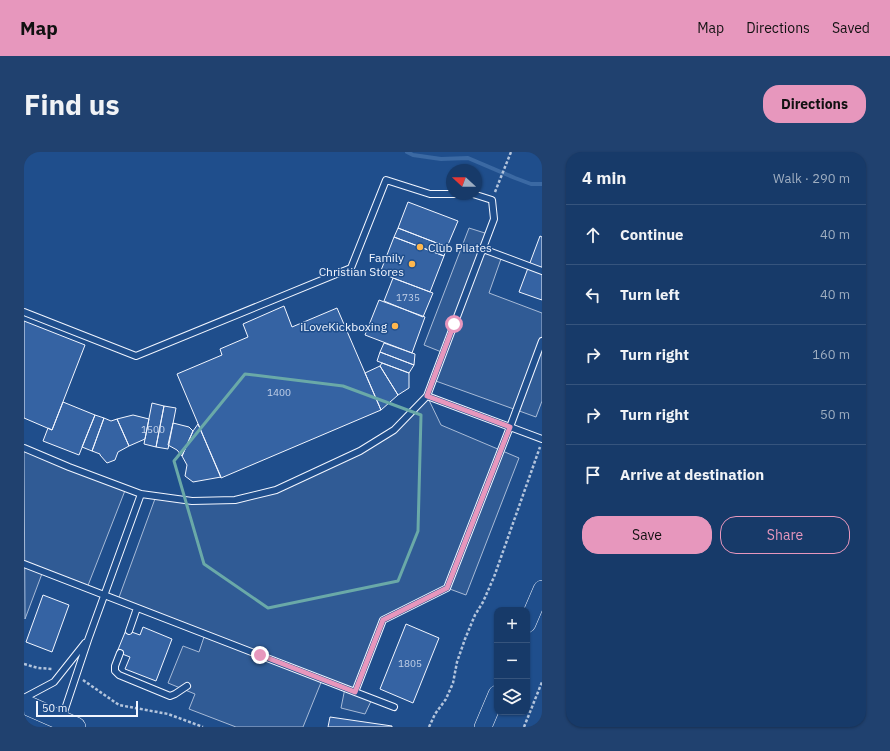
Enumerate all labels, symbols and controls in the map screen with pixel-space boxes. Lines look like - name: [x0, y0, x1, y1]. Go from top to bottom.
- text: Map: [20, 16, 58, 40]
- text: Map: [697, 19, 724, 37]
- text: Directions: [746, 19, 810, 37]
- text: Saved: [832, 19, 870, 37]
- button: Directions: [763, 85, 866, 123]
- text: Find us: [24, 86, 120, 123]
- north arrow: [446, 164, 482, 200]
- text: 4 min: [582, 167, 626, 189]
- text: Walk · 290 m: [773, 170, 850, 187]
- icon: ahead: [582, 224, 604, 246]
- text: Continue: [620, 225, 684, 244]
- text: 40 m: [820, 226, 850, 243]
- place label: Club Pilates: [428, 240, 492, 255]
- marker: Club Pilates: [415, 242, 425, 252]
- place label: Family Christian Stores: [319, 250, 404, 279]
- marker: Family Christian Stores: [407, 259, 417, 269]
- icon: left: [582, 284, 604, 306]
- text: Turn left: [620, 285, 680, 304]
- text: 40 m: [820, 286, 850, 303]
- house number: 1735: [396, 291, 420, 304]
- route start: [445, 315, 463, 333]
- place label: iLoveKickboxing: [300, 319, 388, 334]
- marker: iLoveKickboxing: [390, 321, 400, 331]
- icon: right: [582, 344, 604, 366]
- text: Turn right: [620, 345, 689, 364]
- text: 160 m: [812, 346, 850, 363]
- house number: 1400: [267, 386, 291, 399]
- icon: right: [582, 404, 604, 426]
- text: Turn right: [620, 405, 689, 424]
- text: 50 m: [820, 406, 850, 423]
- house number: 1500: [141, 423, 165, 436]
- icon: arrive: [582, 464, 604, 486]
- text: Arrive at destination: [620, 465, 764, 484]
- button: Save: [582, 516, 712, 554]
- button: Share: [720, 516, 850, 554]
- map controls: [494, 607, 530, 715]
- button: +: [494, 607, 530, 643]
- button: −: [494, 643, 530, 679]
- route end: [251, 646, 269, 664]
- house number: 1805: [398, 657, 422, 670]
- button: layers: [494, 679, 530, 715]
- scale bar: [36, 699, 138, 718]
- text: 50 m: [42, 701, 67, 715]

